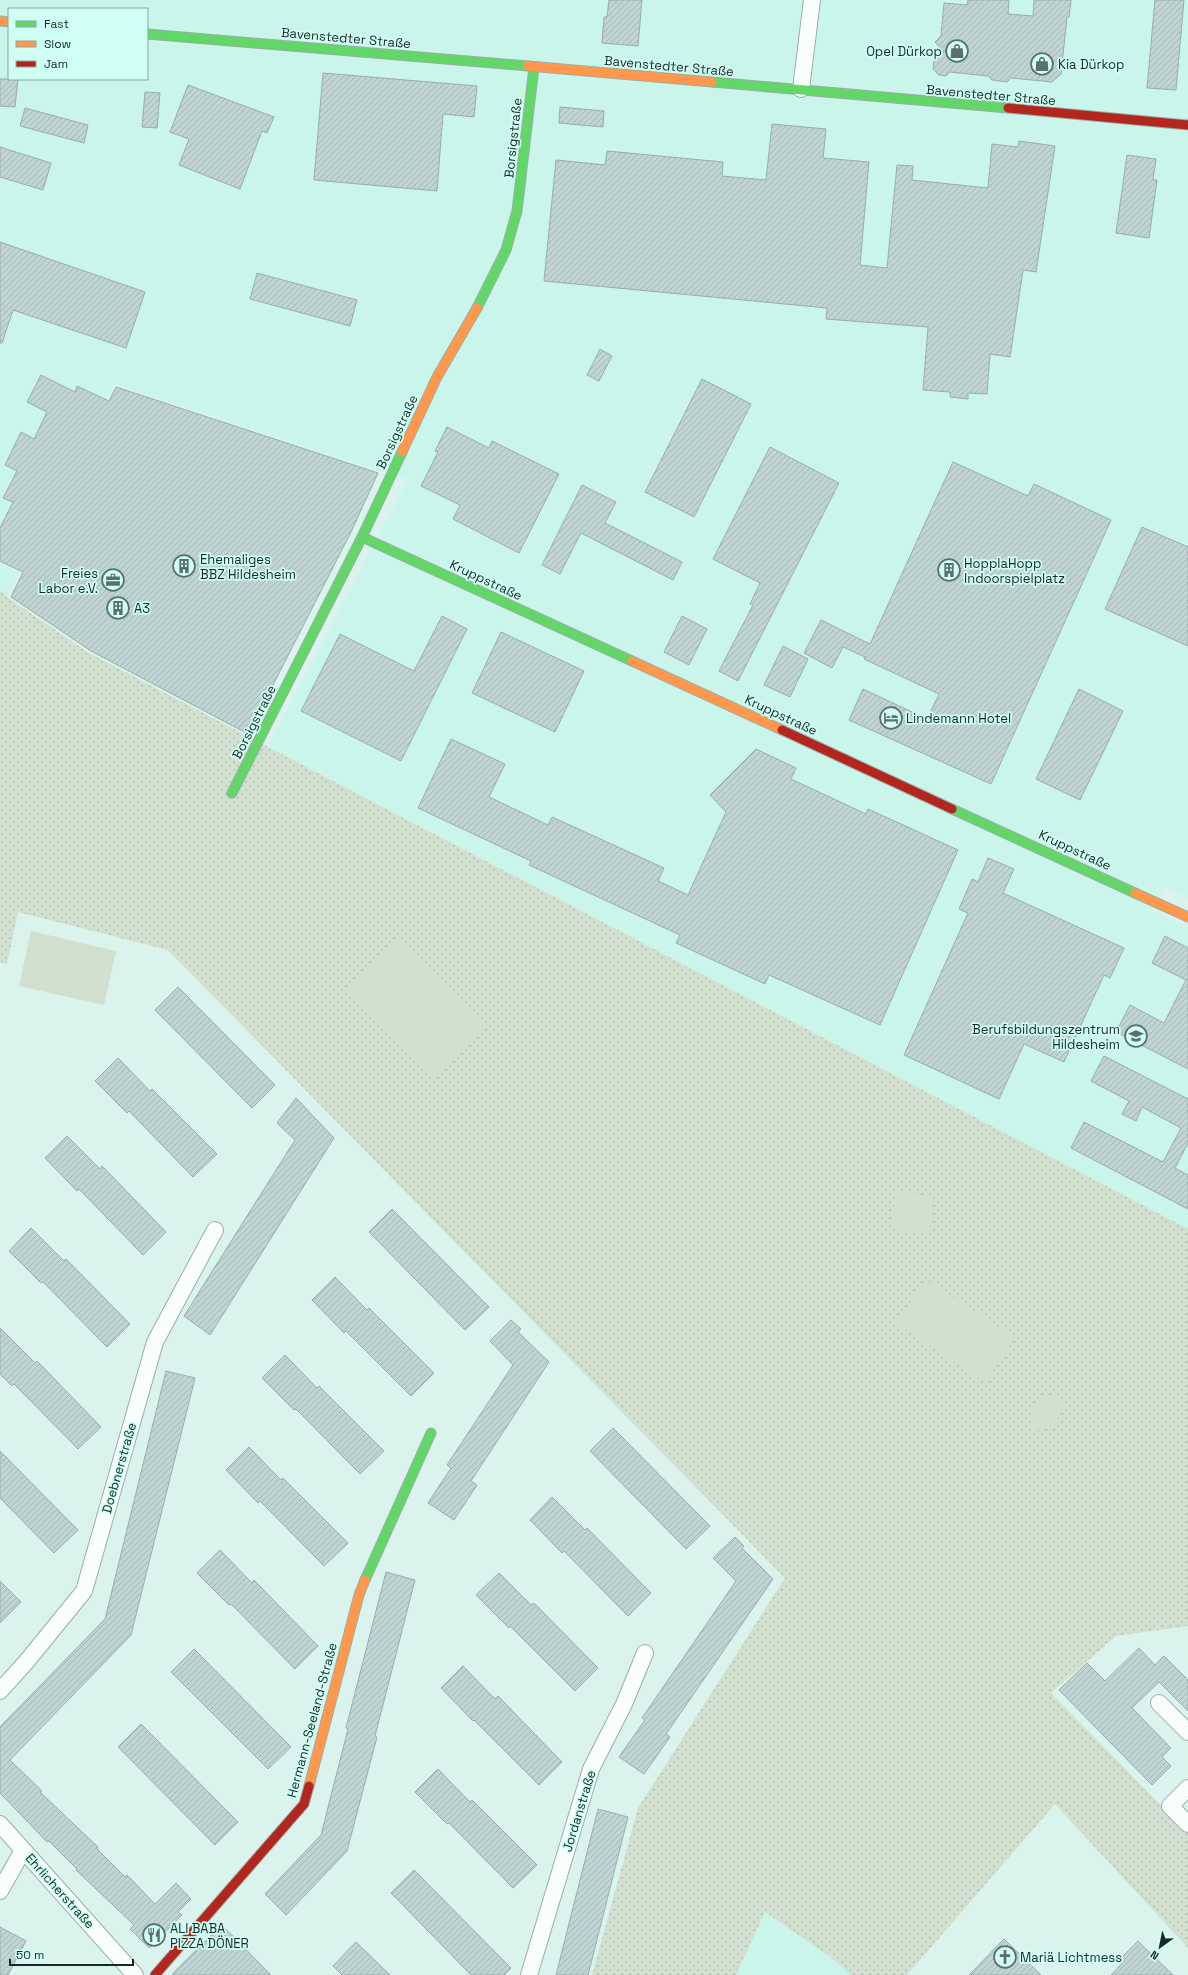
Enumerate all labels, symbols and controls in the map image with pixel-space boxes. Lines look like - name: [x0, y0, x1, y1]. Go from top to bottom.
- legend: [8, 8, 148, 80]
- text: Fast: [44, 16, 69, 32]
- street label: Bavenstedter Straße: [280, 24, 412, 52]
- text: Slow: [44, 36, 71, 52]
- shop icon: Opel Dürkop: [944, 38, 970, 64]
- place label: Opel Dürkop: [866, 43, 942, 60]
- shop icon: Kia Dürkop: [1029, 51, 1055, 77]
- street label: Bavenstedter Straße: [603, 52, 735, 80]
- text: Jam: [44, 56, 68, 72]
- place label: Kia Dürkop: [1058, 56, 1124, 73]
- street label: Bavenstedter Straße: [925, 81, 1057, 109]
- street label: Borsigstraße: [500, 97, 526, 179]
- street label: Borsigstraße: [372, 392, 422, 472]
- place label: Ehemaliges BBZ Hildesheim: [200, 551, 296, 583]
- building icon: Ehemaliges BBZ Hildesheim: [171, 553, 197, 579]
- place label: HopplaHopp Indoorspielplatz: [964, 555, 1065, 587]
- street label: Kruppstraße: [447, 556, 525, 604]
- building icon: HopplaHopp Indoorspielplatz: [936, 557, 962, 583]
- place label: Freies Labor e.V.: [39, 565, 98, 597]
- office icon: Freies Labor e.V.: [100, 567, 126, 593]
- building icon: A3: [105, 595, 131, 621]
- place label: A3: [134, 600, 150, 617]
- street label: Borsigstraße: [228, 682, 280, 762]
- street label: Kruppstraße: [742, 691, 820, 739]
- hotel icon: Lindemann Hotel: [878, 705, 904, 731]
- place label: Lindemann Hotel: [906, 710, 1011, 727]
- street label: Kruppstraße: [1036, 826, 1114, 874]
- place label: Berufsbildungszentrum Hildesheim: [972, 1021, 1120, 1053]
- school or university icon: Berufsbildungszentrum Hildesheim: [1123, 1023, 1149, 1049]
- street label: Doebnerstraße: [98, 1421, 140, 1515]
- street label: Hermann-Seeland-Straße: [283, 1641, 341, 1799]
- street label: Jordanstraße: [559, 1768, 599, 1854]
- street label: Ehrlicherstraße: [22, 1850, 98, 1932]
- place label: ALI BABA PIZZA DÖNER: [170, 1920, 249, 1952]
- restaurant icon: ALI BABA PIZZA DÖNER: [141, 1922, 167, 1948]
- north arrow: [1140, 1927, 1180, 1967]
- scale bar: [10, 1941, 133, 1967]
- church icon: Mariä Lichtmess: [992, 1944, 1018, 1970]
- text: 50 m: [16, 1947, 44, 1963]
- text: N: [1148, 1948, 1161, 1963]
- place label: Mariä Lichtmess: [1020, 1949, 1122, 1966]

